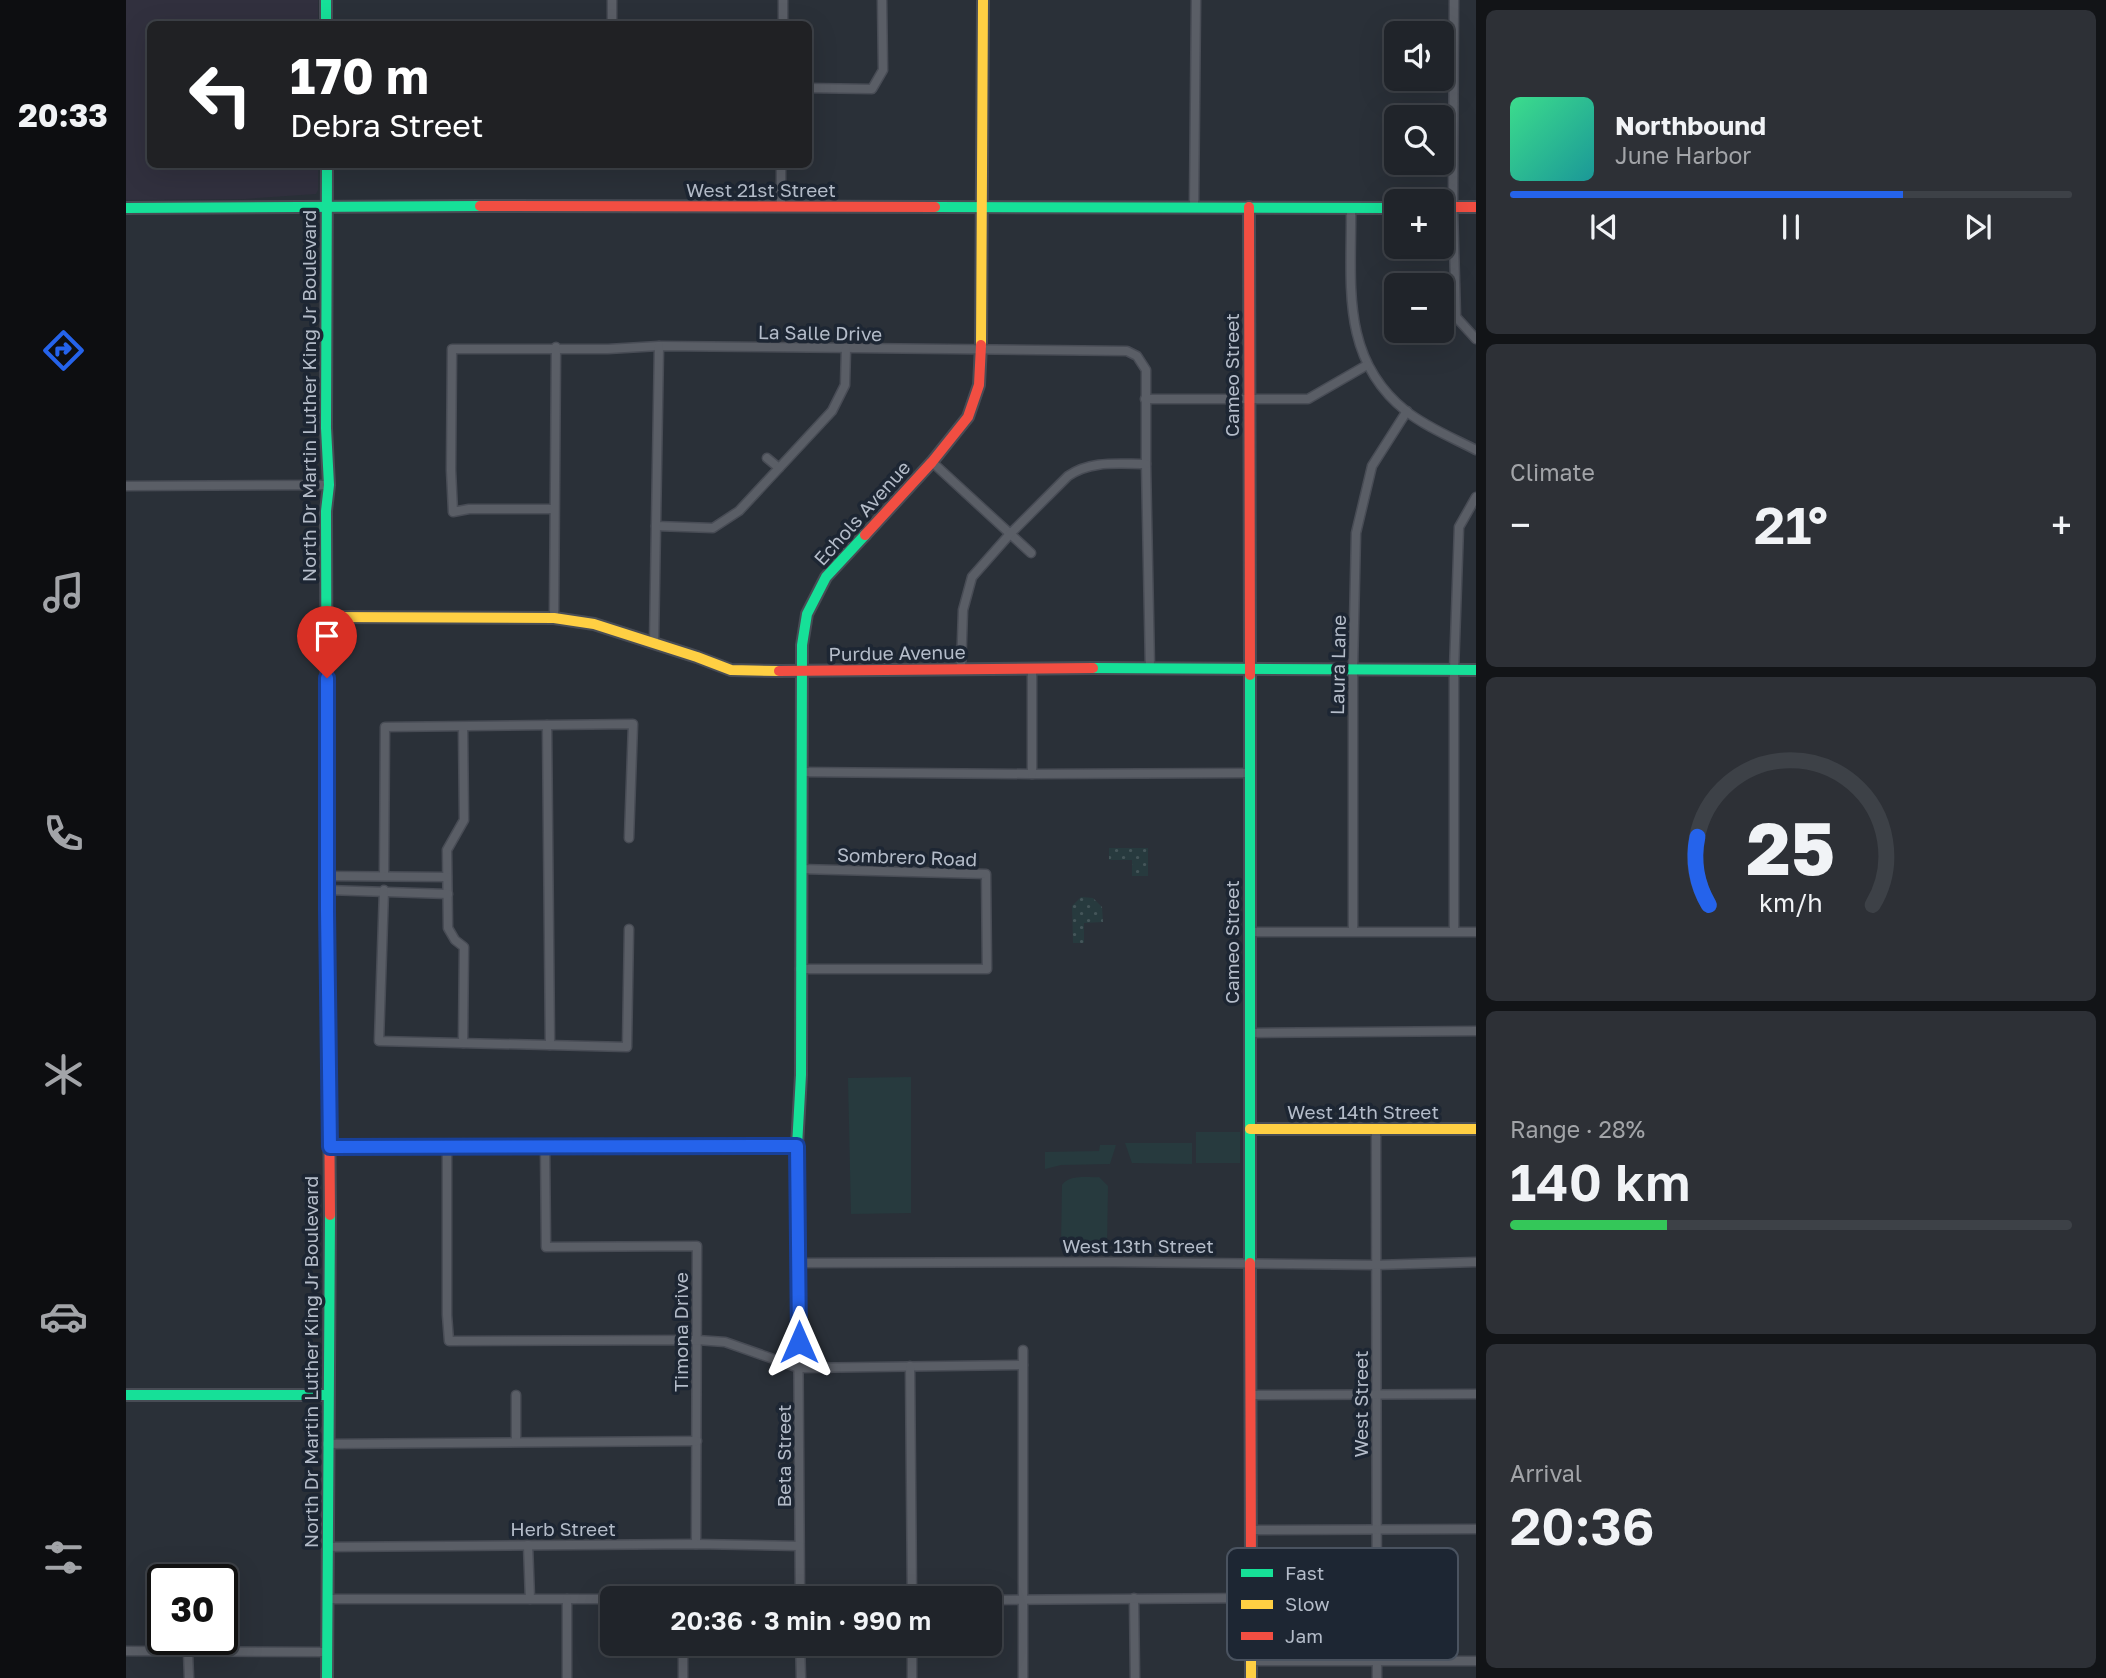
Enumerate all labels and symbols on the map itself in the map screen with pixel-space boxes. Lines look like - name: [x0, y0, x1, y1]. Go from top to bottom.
- street label: West 21st Street: [686, 178, 836, 201]
- street label: North Dr Martin Luther King Jr Boulevard: [297, 210, 320, 582]
- street label: Cameo Street: [1220, 313, 1243, 437]
- street label: La Salle Drive: [758, 320, 882, 345]
- street label: Echols Avenue: [809, 456, 915, 570]
- pin: [297, 606, 357, 678]
- street label: Laura Lane: [1325, 615, 1350, 715]
- street label: Purdue Avenue: [828, 640, 966, 665]
- street label: Sombrero Road: [837, 843, 977, 870]
- street label: Cameo Street: [1220, 880, 1243, 1004]
- street label: West 14th Street: [1287, 1100, 1439, 1123]
- street label: North Dr Martin Luther King Jr Boulevard: [299, 1176, 322, 1548]
- street label: West 13th Street: [1062, 1234, 1214, 1257]
- street label: Timona Drive: [669, 1272, 692, 1392]
- position arrow: [762, 1305, 836, 1379]
- street label: West Street: [1349, 1350, 1372, 1458]
- street label: Beta Street: [772, 1404, 795, 1508]
- street label: Herb Street: [510, 1517, 616, 1540]
- legend: [1227, 1548, 1458, 1660]
- text: Fast: [1285, 1561, 1324, 1584]
- speed limit sign: 30: [147, 1564, 238, 1655]
- text: Slow: [1285, 1592, 1330, 1615]
- text: Jam: [1285, 1624, 1323, 1647]

